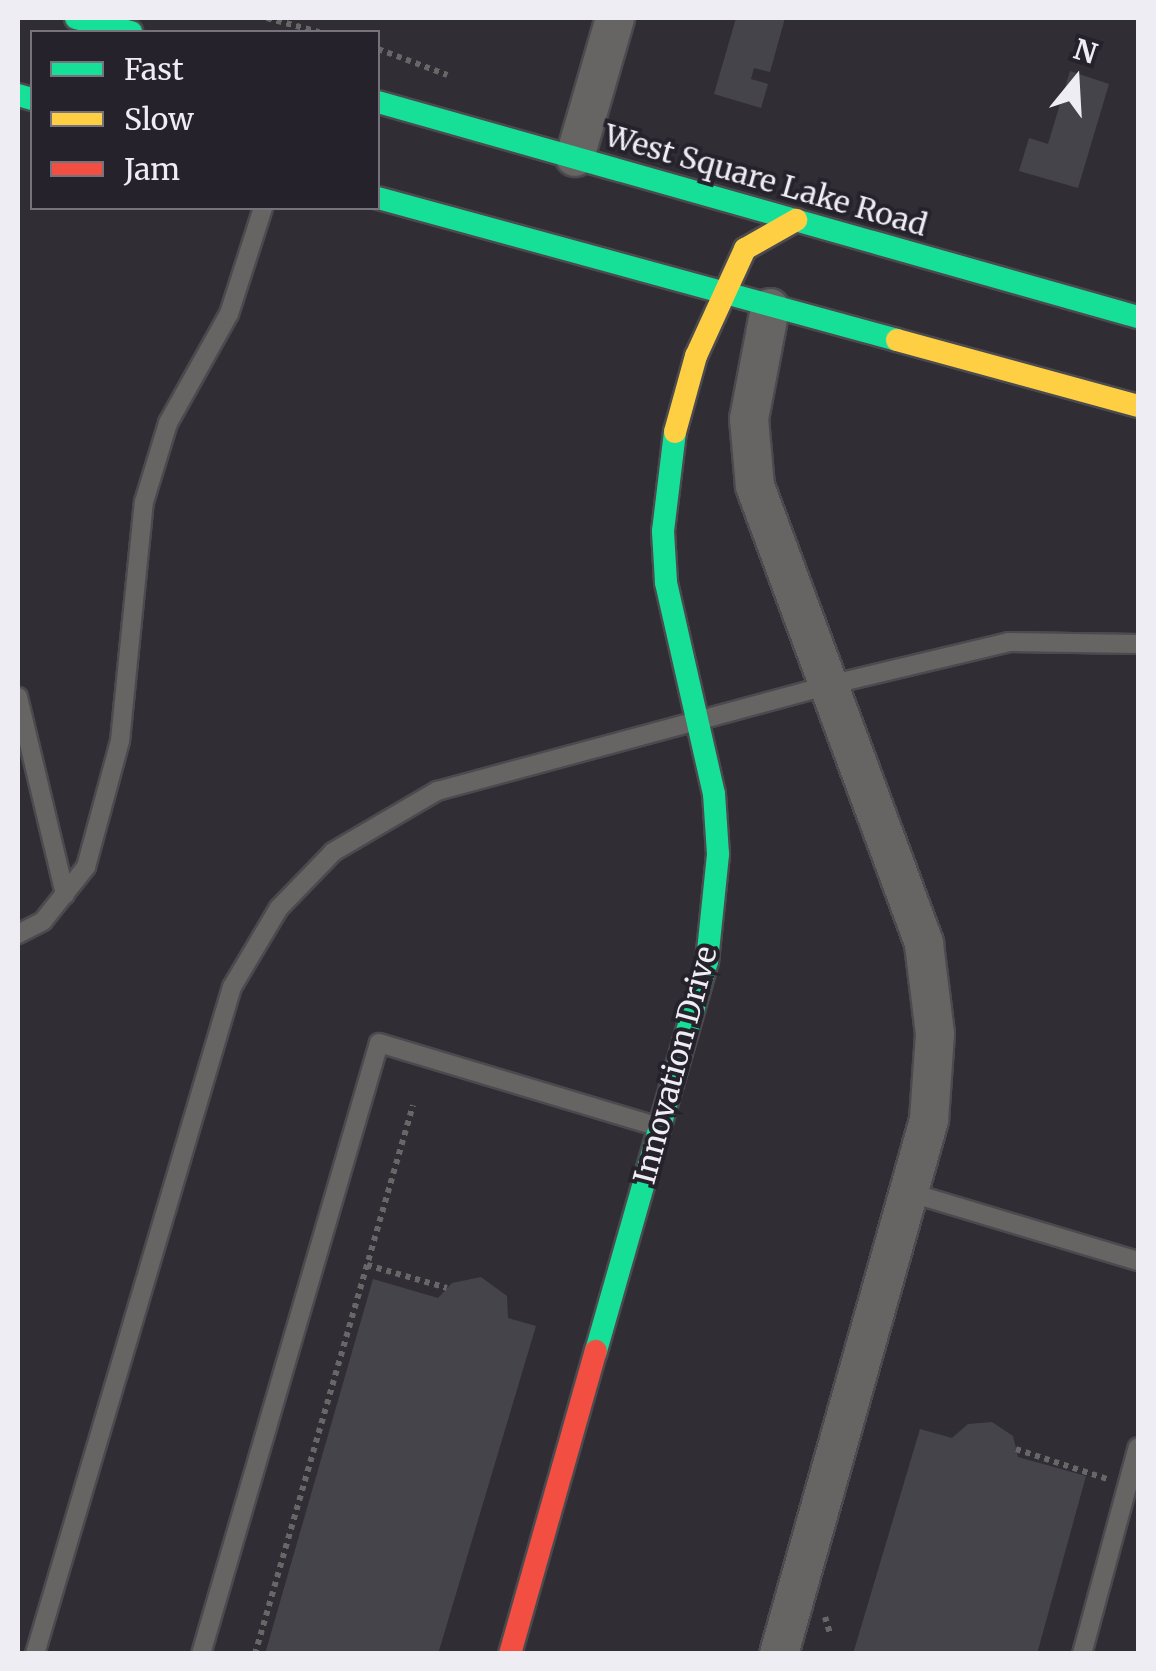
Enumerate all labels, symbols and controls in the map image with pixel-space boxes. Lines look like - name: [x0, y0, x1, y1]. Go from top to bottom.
- legend: [30, 30, 380, 210]
- north arrow: [1026, 30, 1126, 130]
- text: N: [1069, 31, 1101, 72]
- text: Fast: [124, 50, 184, 88]
- text: Slow: [124, 100, 194, 138]
- street label: West Square Lake Road: [601, 117, 931, 243]
- text: Jam: [124, 150, 180, 188]
- street label: Innovation Drive: [626, 942, 724, 1188]

